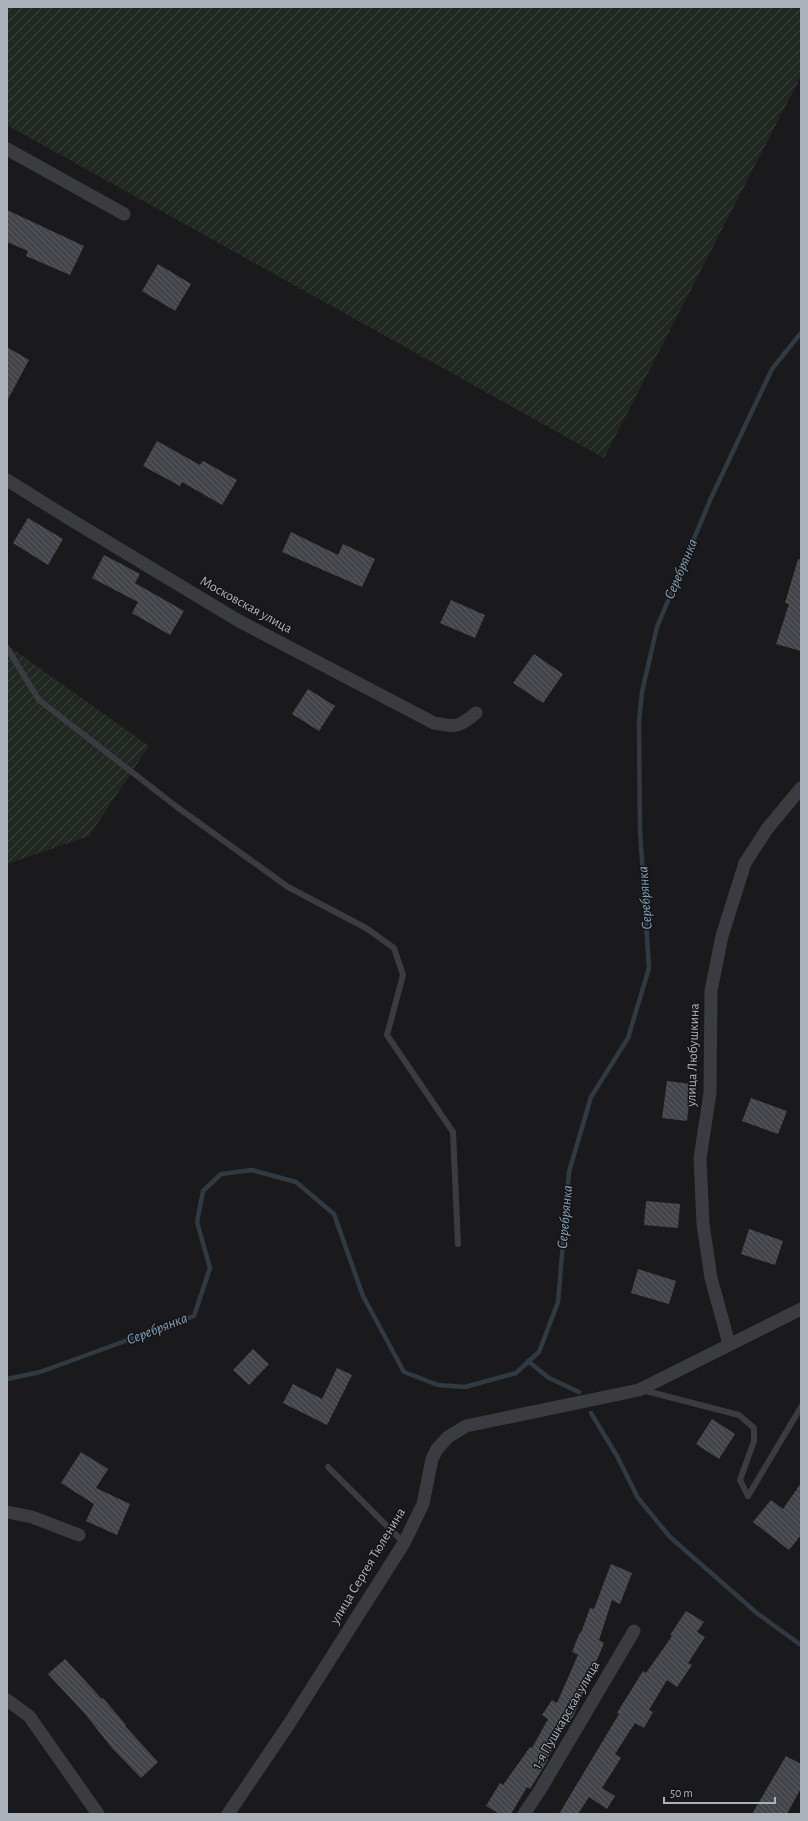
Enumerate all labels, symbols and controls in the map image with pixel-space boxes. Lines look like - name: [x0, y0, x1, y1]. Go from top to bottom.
- water label: Серебрянка: [662, 537, 700, 601]
- street label: Московская улица: [198, 574, 295, 636]
- water label: Серебрянка: [635, 866, 655, 930]
- street label: улица Любушкина: [684, 1002, 702, 1108]
- water label: Серебрянка: [555, 1185, 575, 1249]
- water label: Серебрянка: [124, 1311, 190, 1347]
- street label: улица Сергея Тюленина: [327, 1505, 408, 1627]
- street label: 1-я Пушкарская улица: [529, 1658, 603, 1771]
- scale bar: [664, 1779, 775, 1805]
- text: 50 m: [670, 1787, 693, 1799]

